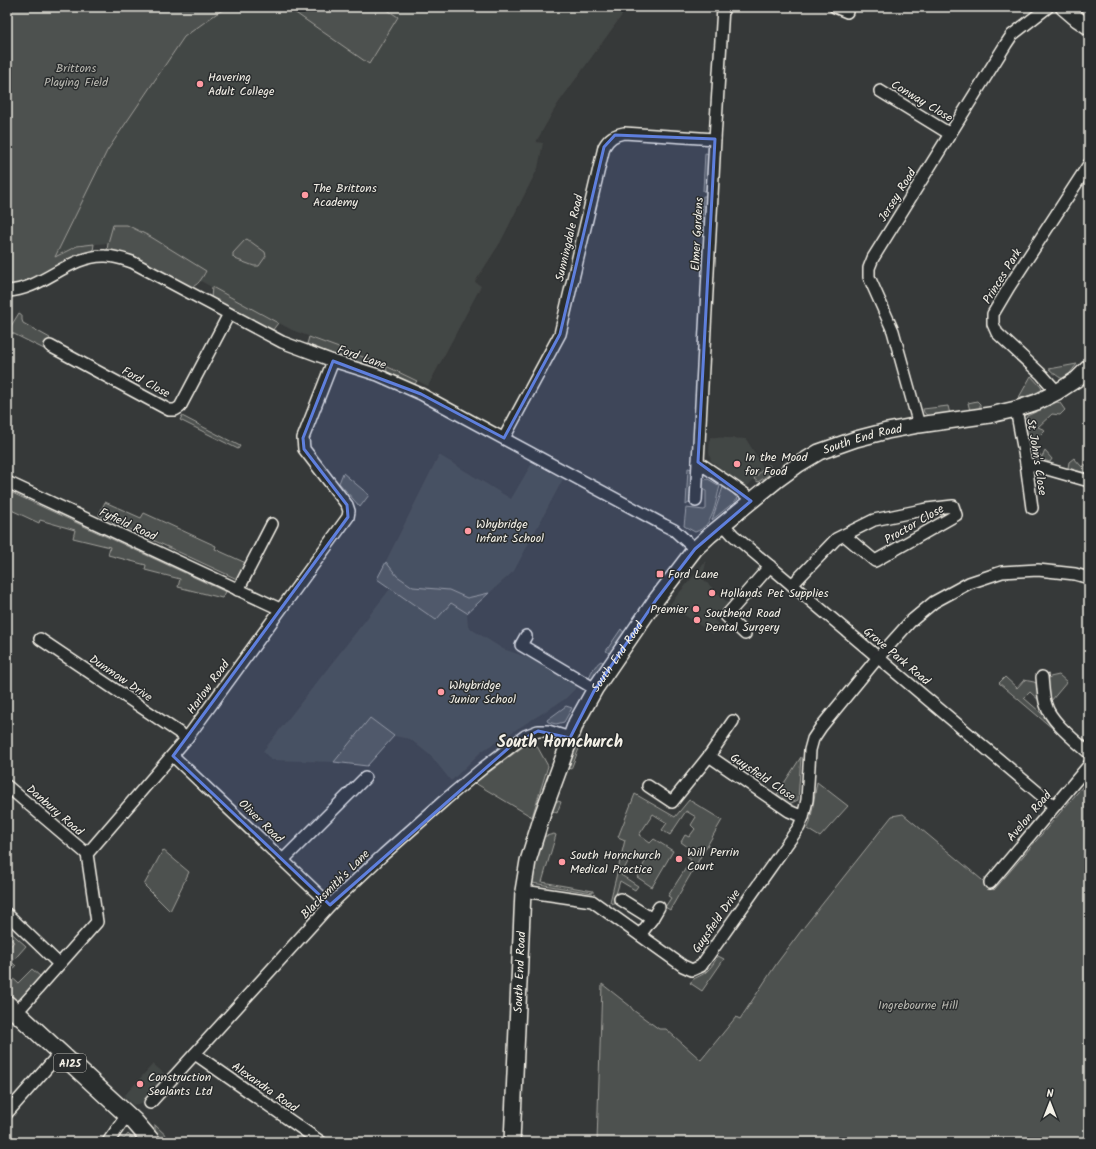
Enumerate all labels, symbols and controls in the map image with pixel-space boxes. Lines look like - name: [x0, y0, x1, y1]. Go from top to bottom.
- park label: Brittons Playing Field: [44, 59, 109, 92]
- place label: Havering Adult College: [208, 68, 275, 101]
- street label: Conway Close: [887, 75, 957, 128]
- marker: Havering Adult College: [195, 79, 205, 89]
- street label: Jersey Road: [873, 164, 922, 226]
- place label: The Brittons Academy: [313, 179, 377, 212]
- marker: The Brittons Academy: [300, 190, 310, 200]
- street label: Sunningdale Road: [550, 192, 589, 283]
- street label: Elmer Gardens: [686, 197, 709, 271]
- street label: Princes Park: [978, 245, 1027, 308]
- street label: Ford Lane: [335, 340, 389, 375]
- street label: Ford Close: [118, 362, 174, 403]
- street label: St John's Close: [1021, 417, 1052, 497]
- street label: South End Road: [820, 419, 905, 460]
- place label: In the Mood for Food: [745, 448, 809, 481]
- marker: In the Mood for Food: [732, 459, 742, 469]
- street label: Proctor Close: [881, 499, 948, 549]
- street label: Fyfield Road: [96, 503, 161, 546]
- place label: Whybridge Infant School: [476, 515, 544, 548]
- marker: Whybridge Infant School: [463, 526, 473, 536]
- place label: Ford Lane: [668, 565, 719, 584]
- marker: Ford Lane: [655, 569, 665, 579]
- place label: Hollands Pet Supplies: [720, 584, 829, 603]
- marker: Hollands Pet Supplies: [707, 588, 717, 598]
- place label: Premier: [650, 600, 689, 619]
- marker: Premier: [691, 604, 701, 614]
- place label: Southend Road Dental Surgery: [705, 604, 781, 637]
- marker: Southend Road Dental Surgery: [692, 615, 702, 625]
- street label: South End Road: [587, 617, 649, 696]
- street label: Grove Park Road: [859, 623, 935, 691]
- street label: Dunmow Drive: [85, 650, 157, 707]
- street label: Harlow Road: [182, 655, 235, 718]
- place label: Whybridge Junior School: [449, 676, 516, 709]
- marker: Whybridge Junior School: [436, 687, 446, 697]
- district label: South Hornchurch: [497, 730, 623, 755]
- street label: Guysfield Close: [726, 748, 800, 807]
- street label: Danbury Road: [22, 780, 88, 841]
- street label: Avelon Road: [1002, 786, 1057, 846]
- street label: Oliver Road: [234, 795, 288, 849]
- place label: Will Perrin Court: [687, 843, 739, 876]
- street label: Blacksmith's Lane: [296, 845, 375, 923]
- place label: South Hornchurch Medical Practice: [570, 846, 661, 879]
- marker: Will Perrin Court: [674, 854, 684, 864]
- marker: South Hornchurch Medical Practice: [557, 857, 567, 867]
- street label: Guysfield Drive: [687, 885, 746, 957]
- street label: South End Road: [509, 930, 531, 1013]
- park label: Ingrebourne Hill: [878, 996, 958, 1015]
- road number: A125: [54, 1054, 86, 1072]
- street label: Alexandra Road: [228, 1057, 303, 1118]
- place label: Construction Sealants Ltd: [148, 1068, 213, 1101]
- marker: Construction Sealants Ltd: [135, 1079, 145, 1089]
- north arrow: [1030, 1083, 1070, 1123]
- text: N: [1047, 1085, 1054, 1103]

